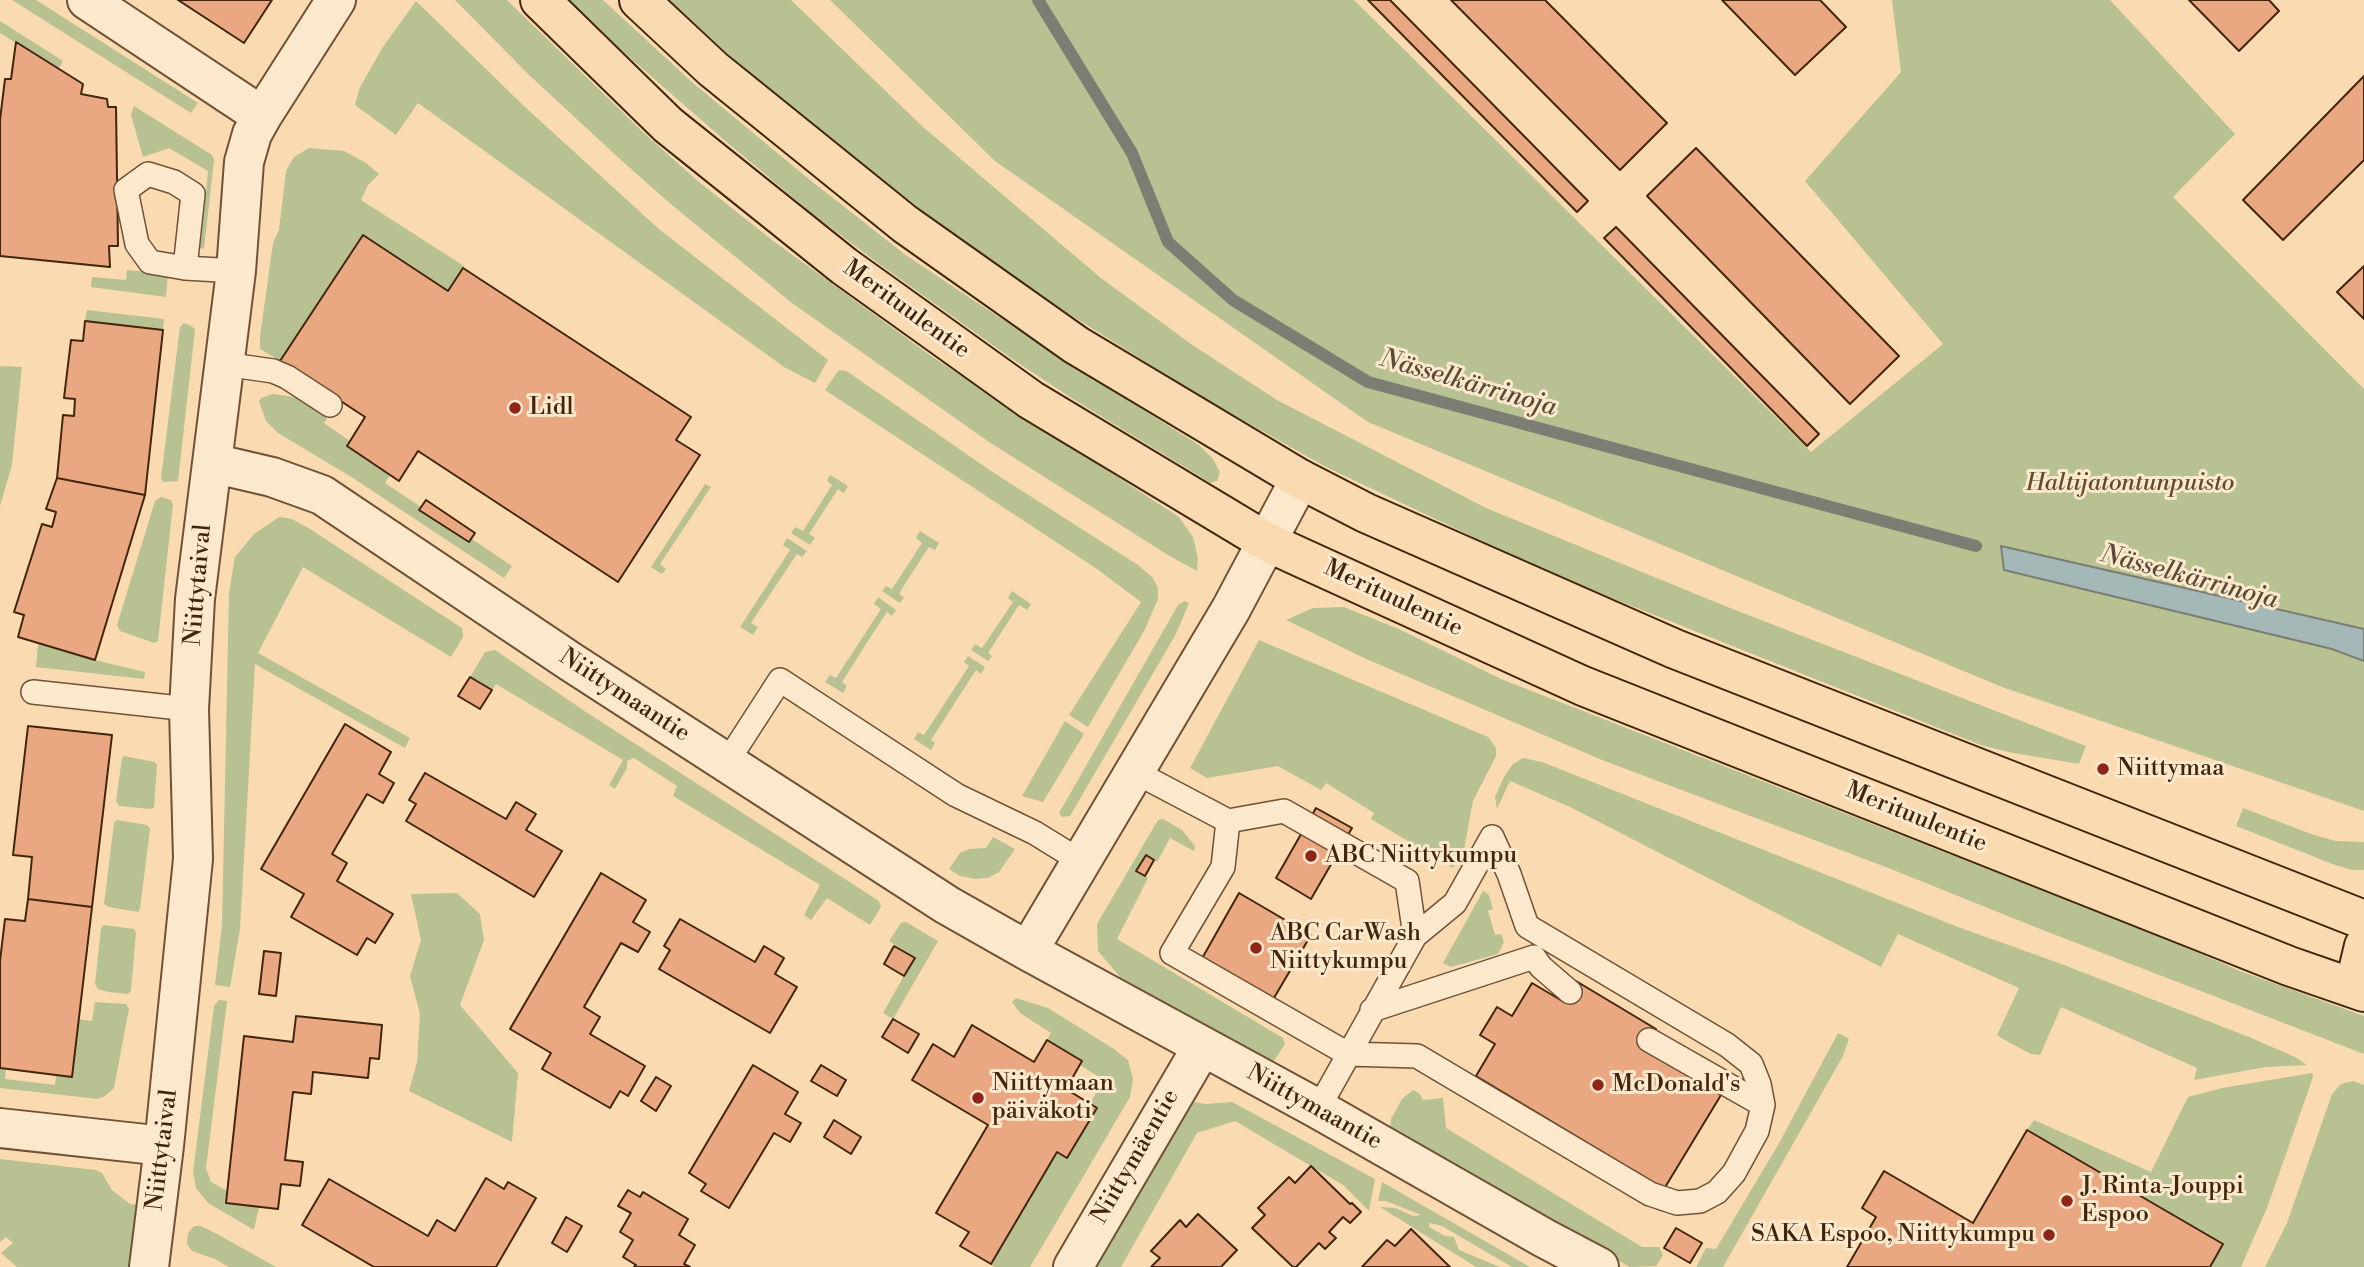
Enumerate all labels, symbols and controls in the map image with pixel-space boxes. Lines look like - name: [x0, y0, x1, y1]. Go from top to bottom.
- street label: Merituulentie: [837, 254, 975, 366]
- water label: Nässelkärrinoja: [1376, 344, 1560, 424]
- place label: Lidl: [529, 394, 574, 422]
- marker: Lidl: [507, 400, 523, 416]
- park label: Haltijatontunpuisto: [2026, 470, 2234, 498]
- street label: Niittytaival: [179, 523, 219, 647]
- water label: Nässelkärrinoja: [2097, 539, 2281, 617]
- street label: Merituulentie: [1319, 554, 1467, 644]
- street label: Niittymaantie: [553, 643, 695, 749]
- place label: Niittymaa: [2117, 755, 2224, 783]
- marker: Niittymaa: [2095, 761, 2111, 777]
- street label: Merituulentie: [1841, 777, 1991, 859]
- place label: ABC Niittykumpu: [1325, 842, 1517, 870]
- marker: ABC Niittykumpu: [1303, 848, 1319, 864]
- place label: ABC CarWash Niittykumpu: [1270, 920, 1421, 976]
- marker: ABC CarWash Niittykumpu: [1248, 940, 1264, 956]
- street label: Niittymaantie: [1241, 1059, 1387, 1157]
- place label: Niittymaan päiväkoti: [992, 1070, 1114, 1126]
- place label: McDonald's: [1612, 1071, 1741, 1099]
- marker: McDonald's: [1590, 1077, 1606, 1093]
- street label: Niittymäentie: [1086, 1085, 1186, 1229]
- street label: Niittytaival: [141, 1088, 185, 1212]
- marker: Niittymaan päiväkoti: [970, 1090, 986, 1106]
- place label: J. Rinta-Jouppi Espoo: [2081, 1173, 2244, 1229]
- marker: J. Rinta-Jouppi Espoo: [2059, 1193, 2075, 1209]
- place label: SAKA Espoo, Niittykumpu: [1751, 1221, 2035, 1249]
- marker: SAKA Espoo, Niittykumpu: [2041, 1227, 2057, 1243]

